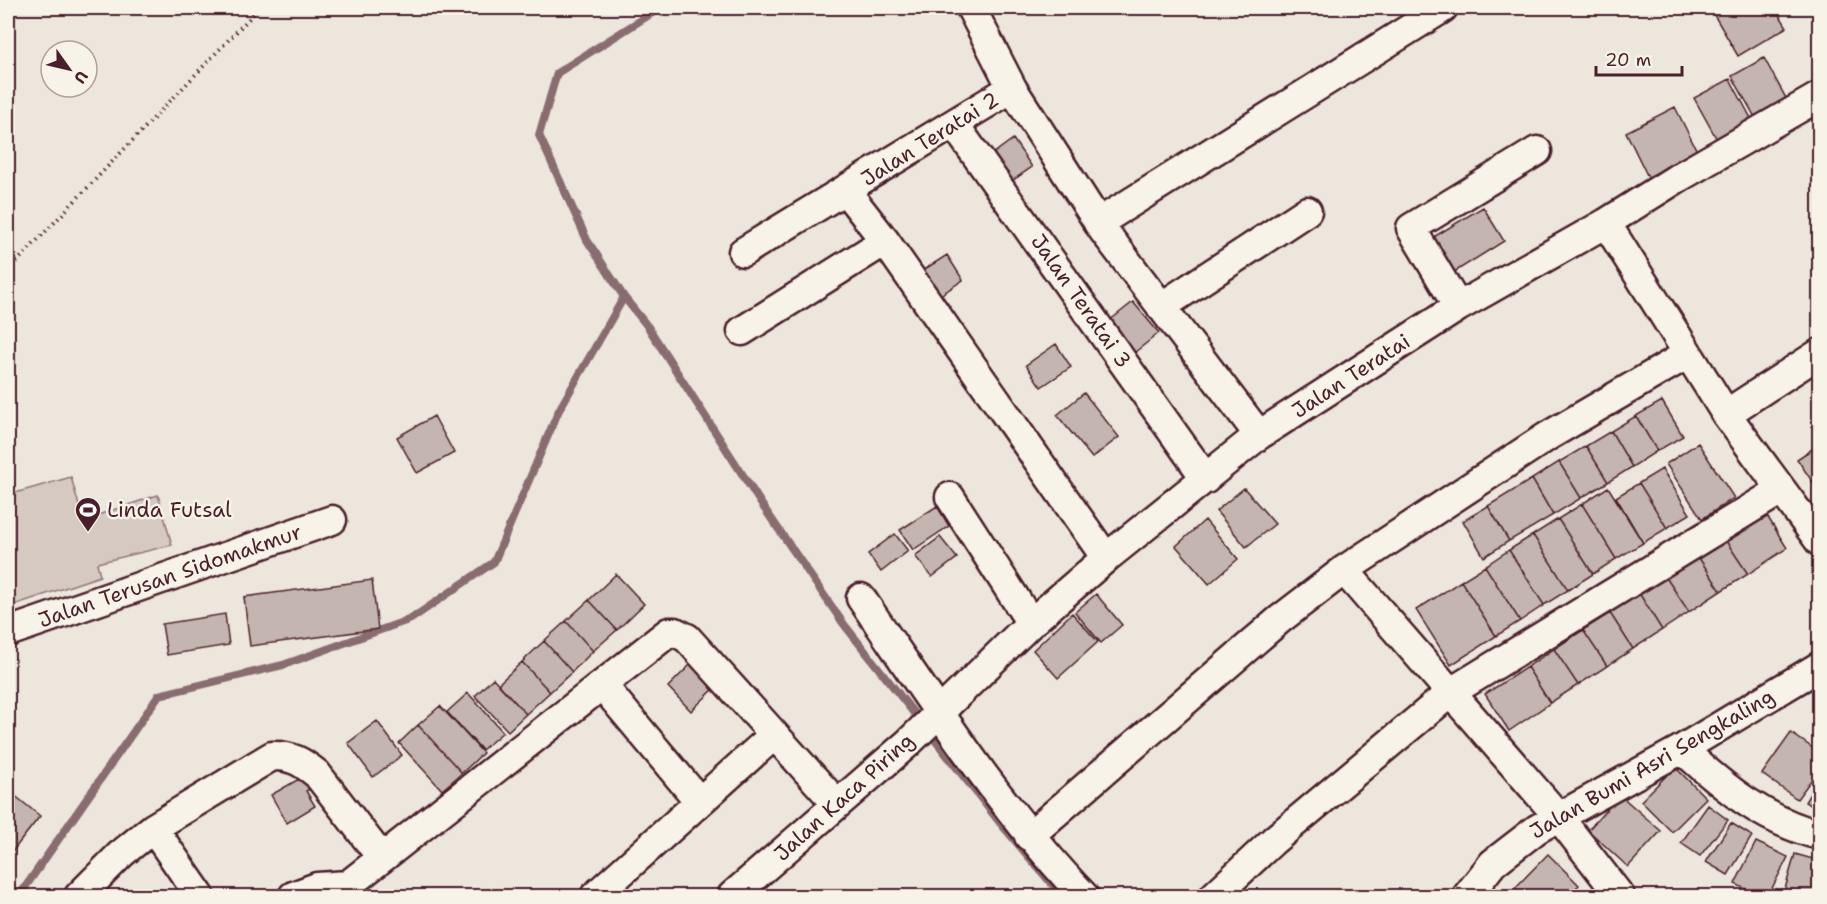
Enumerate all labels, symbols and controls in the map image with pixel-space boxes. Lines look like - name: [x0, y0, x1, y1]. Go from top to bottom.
- north arrow: [39, 39, 99, 99]
- scale bar: [1596, 39, 1682, 77]
- text: 20 m: [1605, 48, 1651, 72]
- text: U: [69, 67, 93, 88]
- street label: Jalan Teratai 2: [856, 85, 1004, 193]
- street label: Jalan Teratai 3: [1024, 229, 1138, 373]
- street label: Jalan Teratai: [1287, 327, 1415, 425]
- sports icon: Linda Futsal: [73, 495, 103, 533]
- place label: Linda Futsal: [107, 496, 232, 524]
- street label: Jalan Terusan Sidomakmur: [35, 518, 305, 634]
- street label: Jalan Bumi Asri Sengkaling: [1525, 682, 1779, 846]
- street label: Jalan Kaca Piring: [768, 727, 920, 867]

